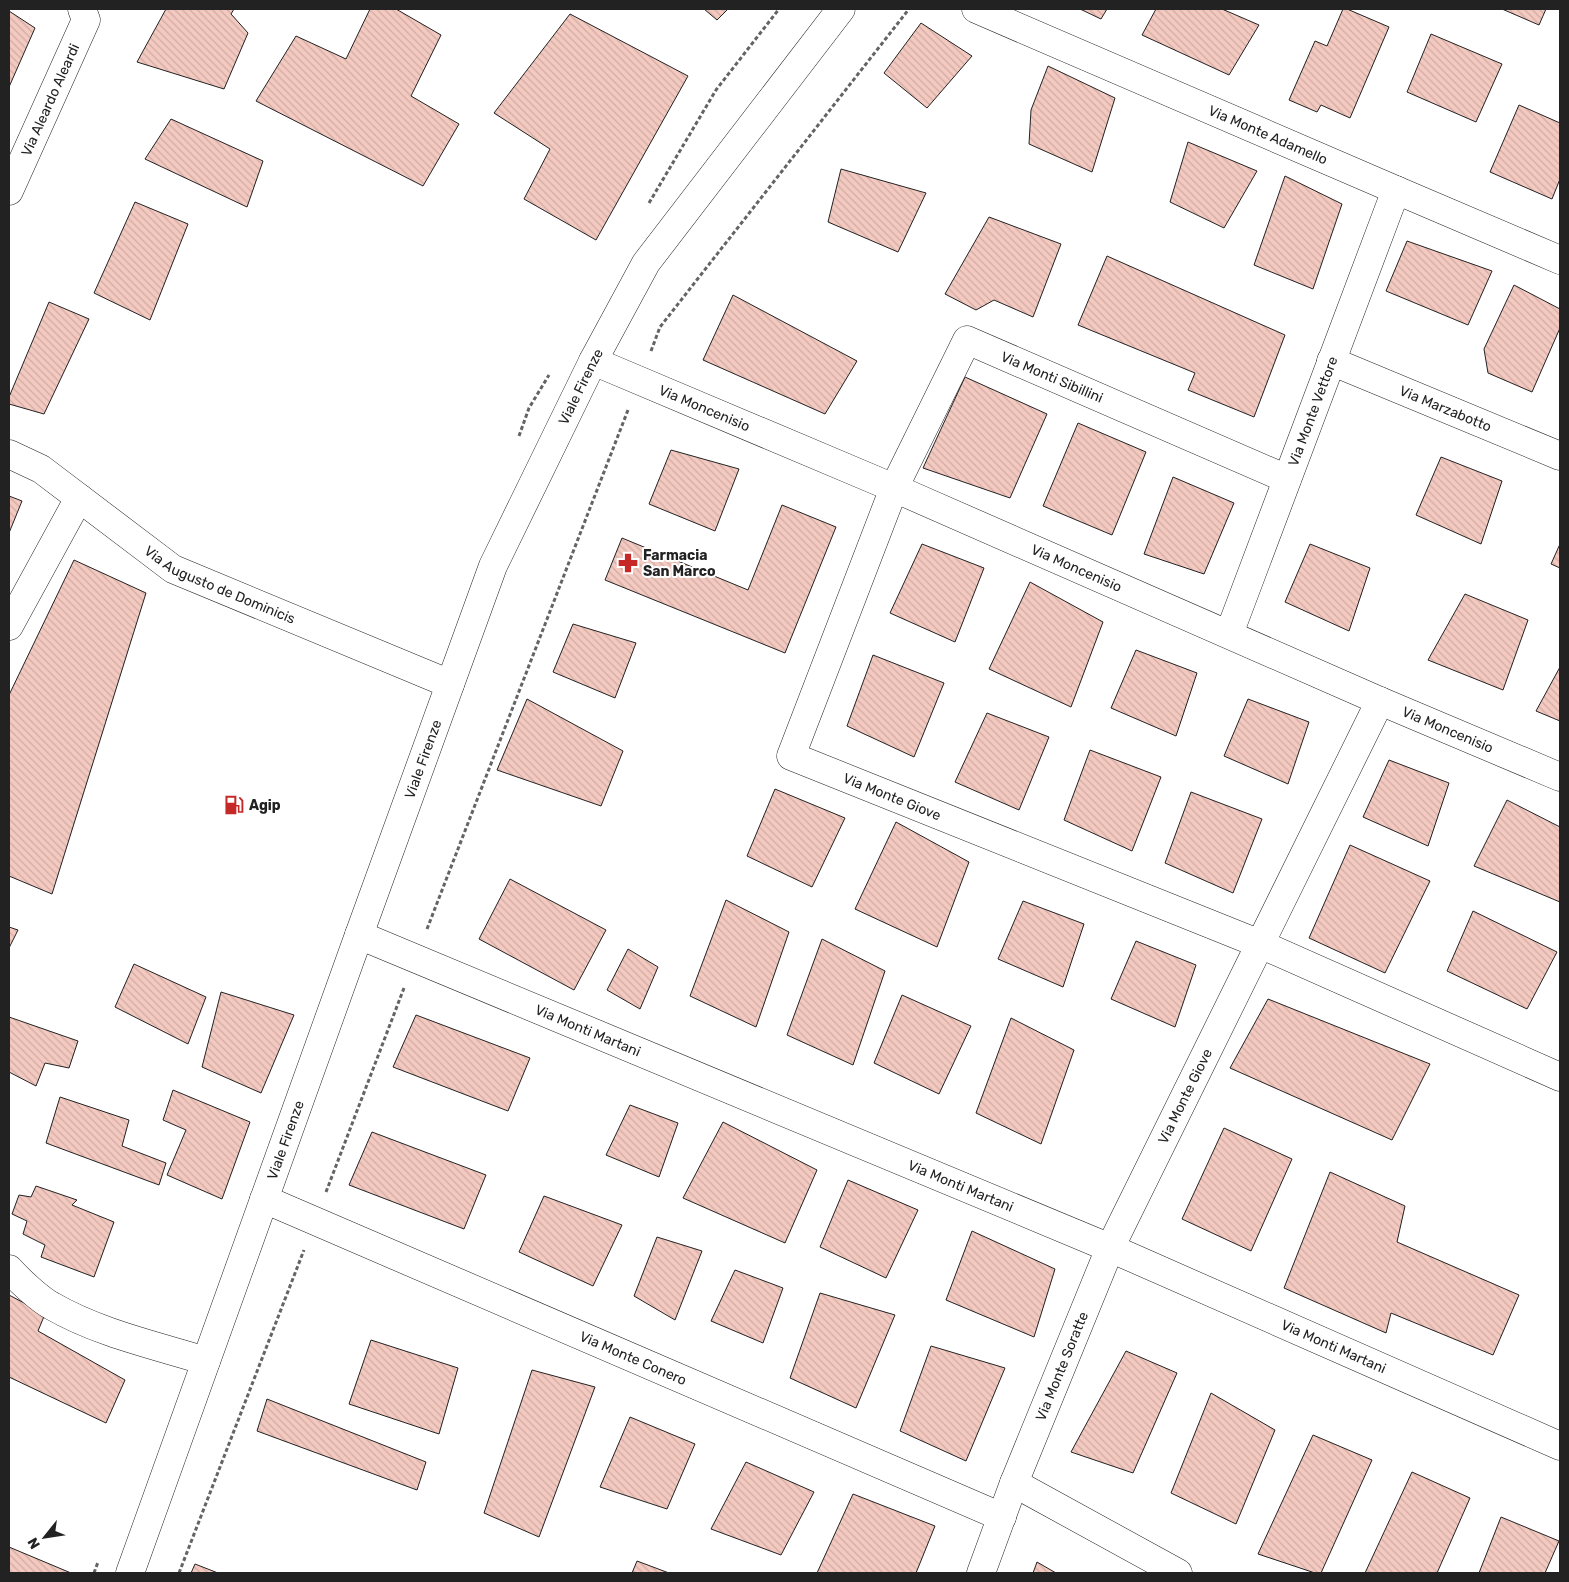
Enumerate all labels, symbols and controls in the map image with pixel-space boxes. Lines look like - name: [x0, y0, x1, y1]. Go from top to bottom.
- street label: Via Aleardo Aleardi: [18, 41, 83, 159]
- street label: Via Monte Adamello: [1206, 102, 1330, 168]
- street label: Viale Firenze: [555, 346, 607, 428]
- street label: Via Monti Sibillini: [998, 348, 1105, 407]
- street label: Via Monte Vettore: [1285, 354, 1342, 469]
- street label: Via Moncenisio: [656, 382, 752, 435]
- street label: Via Marzabotto: [1397, 382, 1494, 436]
- street label: Via Moncenisio: [1028, 541, 1124, 596]
- street label: Via Augusto de Dominicis: [141, 542, 298, 628]
- place label: Farmacia San Marco: [643, 547, 716, 580]
- pharmacy icon: Farmacia San Marco: [617, 552, 639, 574]
- street label: Via Moncenisio: [1400, 703, 1496, 757]
- street label: Viale Firenze: [401, 717, 446, 801]
- street label: Via Monte Giove: [840, 770, 944, 824]
- fuel station icon: Agip: [223, 794, 245, 816]
- place label: Agip: [249, 797, 281, 814]
- street label: Via Monti Martani: [532, 1001, 643, 1060]
- street label: Via Monte Giove: [1155, 1046, 1216, 1147]
- street label: Viale Firenze: [264, 1098, 308, 1182]
- street label: Via Monti Martani: [905, 1157, 1016, 1216]
- street label: Via Monte Soratte: [1032, 1309, 1092, 1424]
- street label: Via Monti Martani: [1278, 1316, 1389, 1377]
- street label: Via Monte Conero: [577, 1328, 689, 1389]
- north arrow: [20, 1512, 70, 1562]
- text: N: [24, 1535, 44, 1552]

